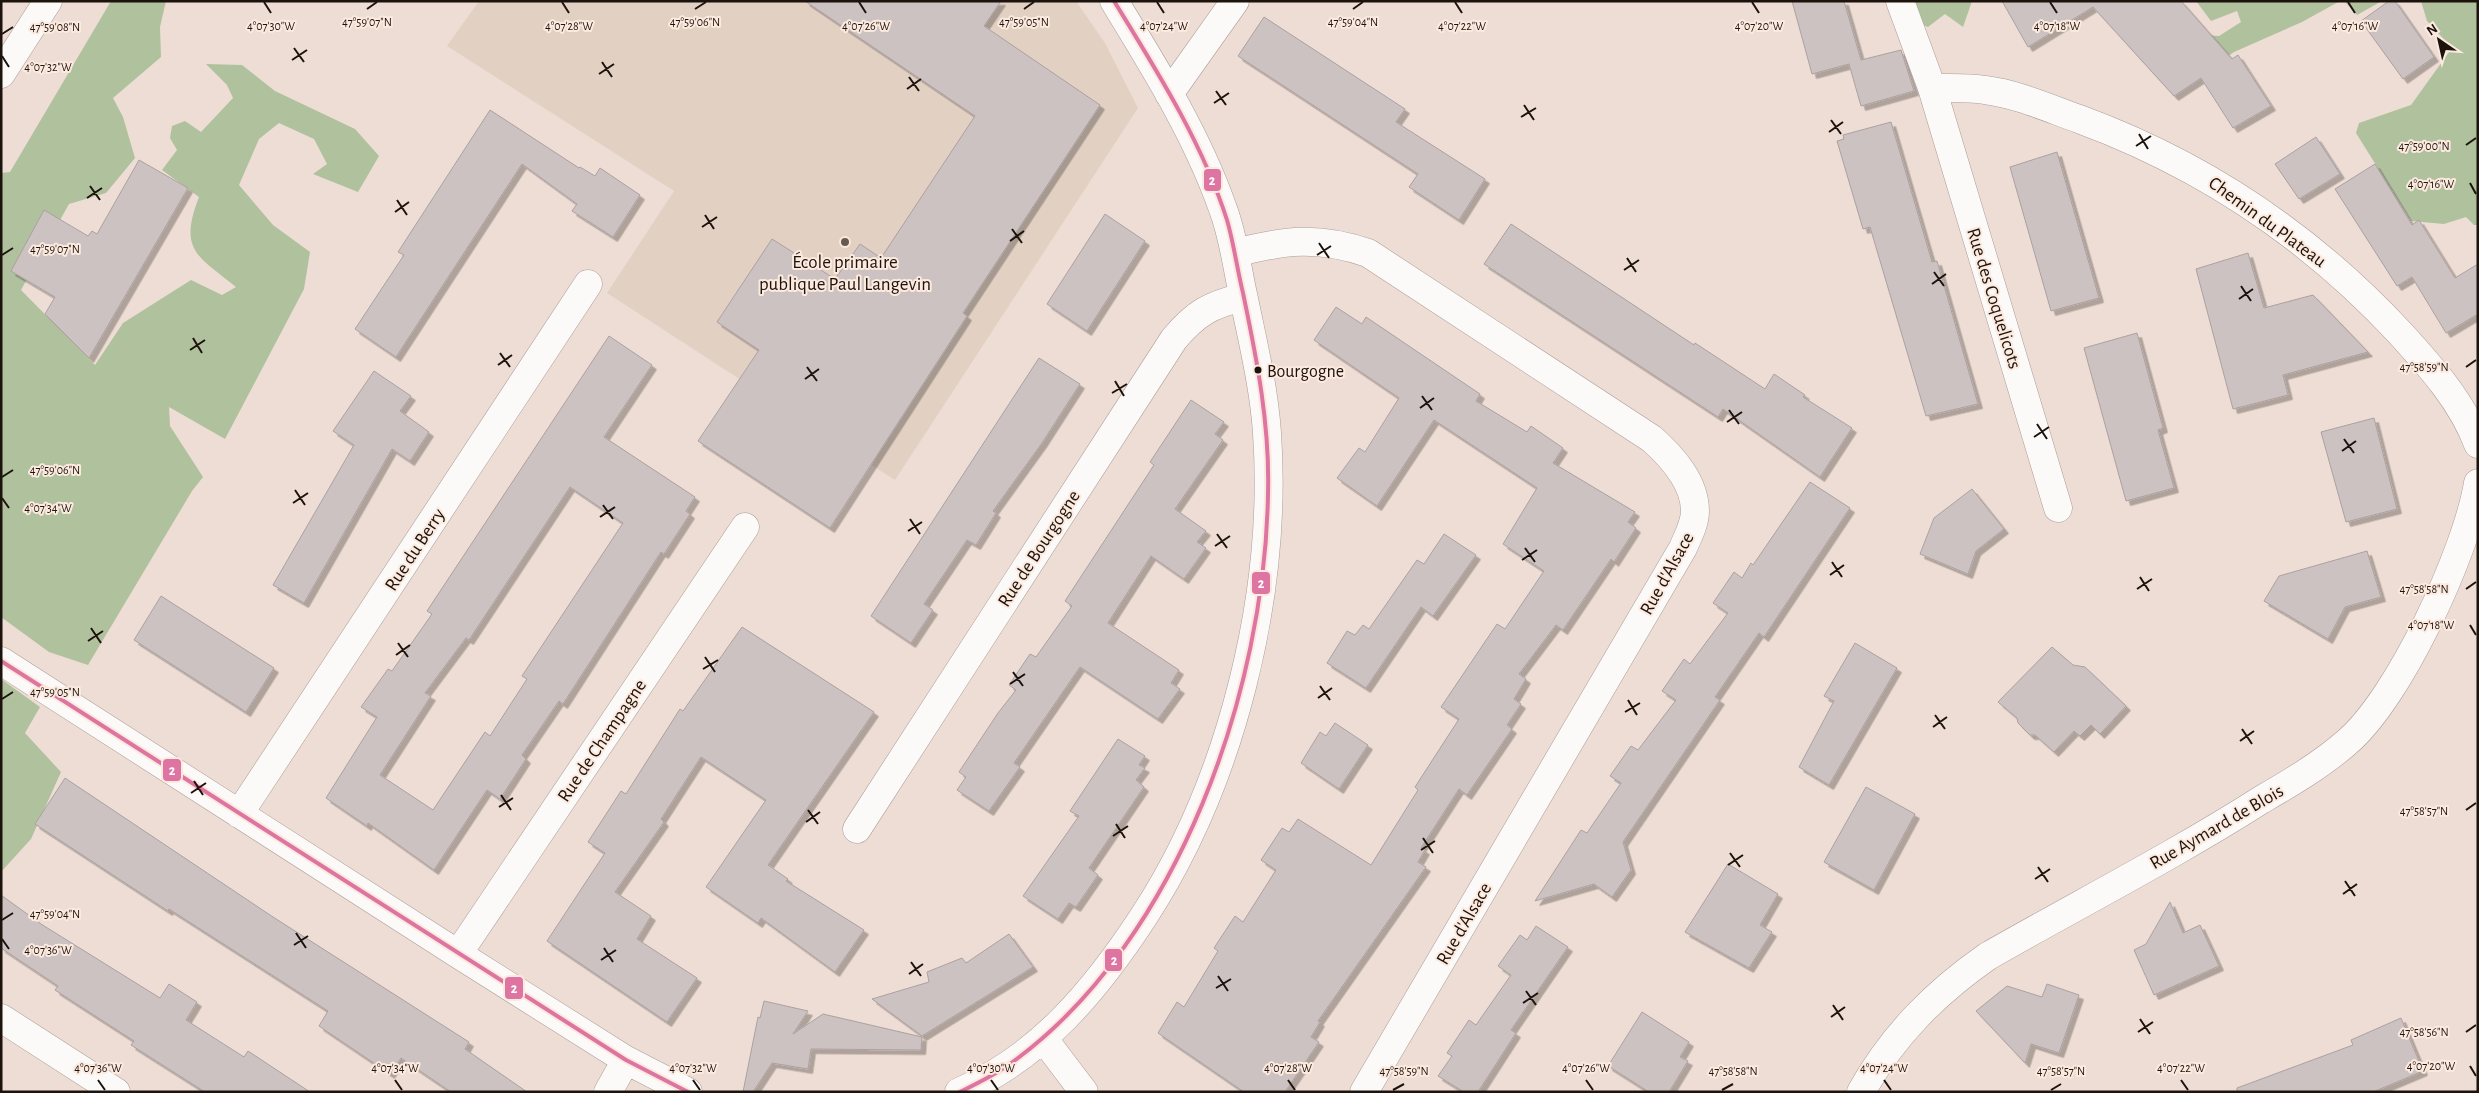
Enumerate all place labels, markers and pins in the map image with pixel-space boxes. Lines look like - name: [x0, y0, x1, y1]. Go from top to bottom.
- marker: École primaire publique Paul Langevin: [839, 236, 851, 248]
- place label: École primaire publique Paul Langevin: [759, 251, 931, 294]
- place label: Bourgogne: [1267, 363, 1344, 381]
- marker: Bourgogne: [1253, 365, 1263, 375]

